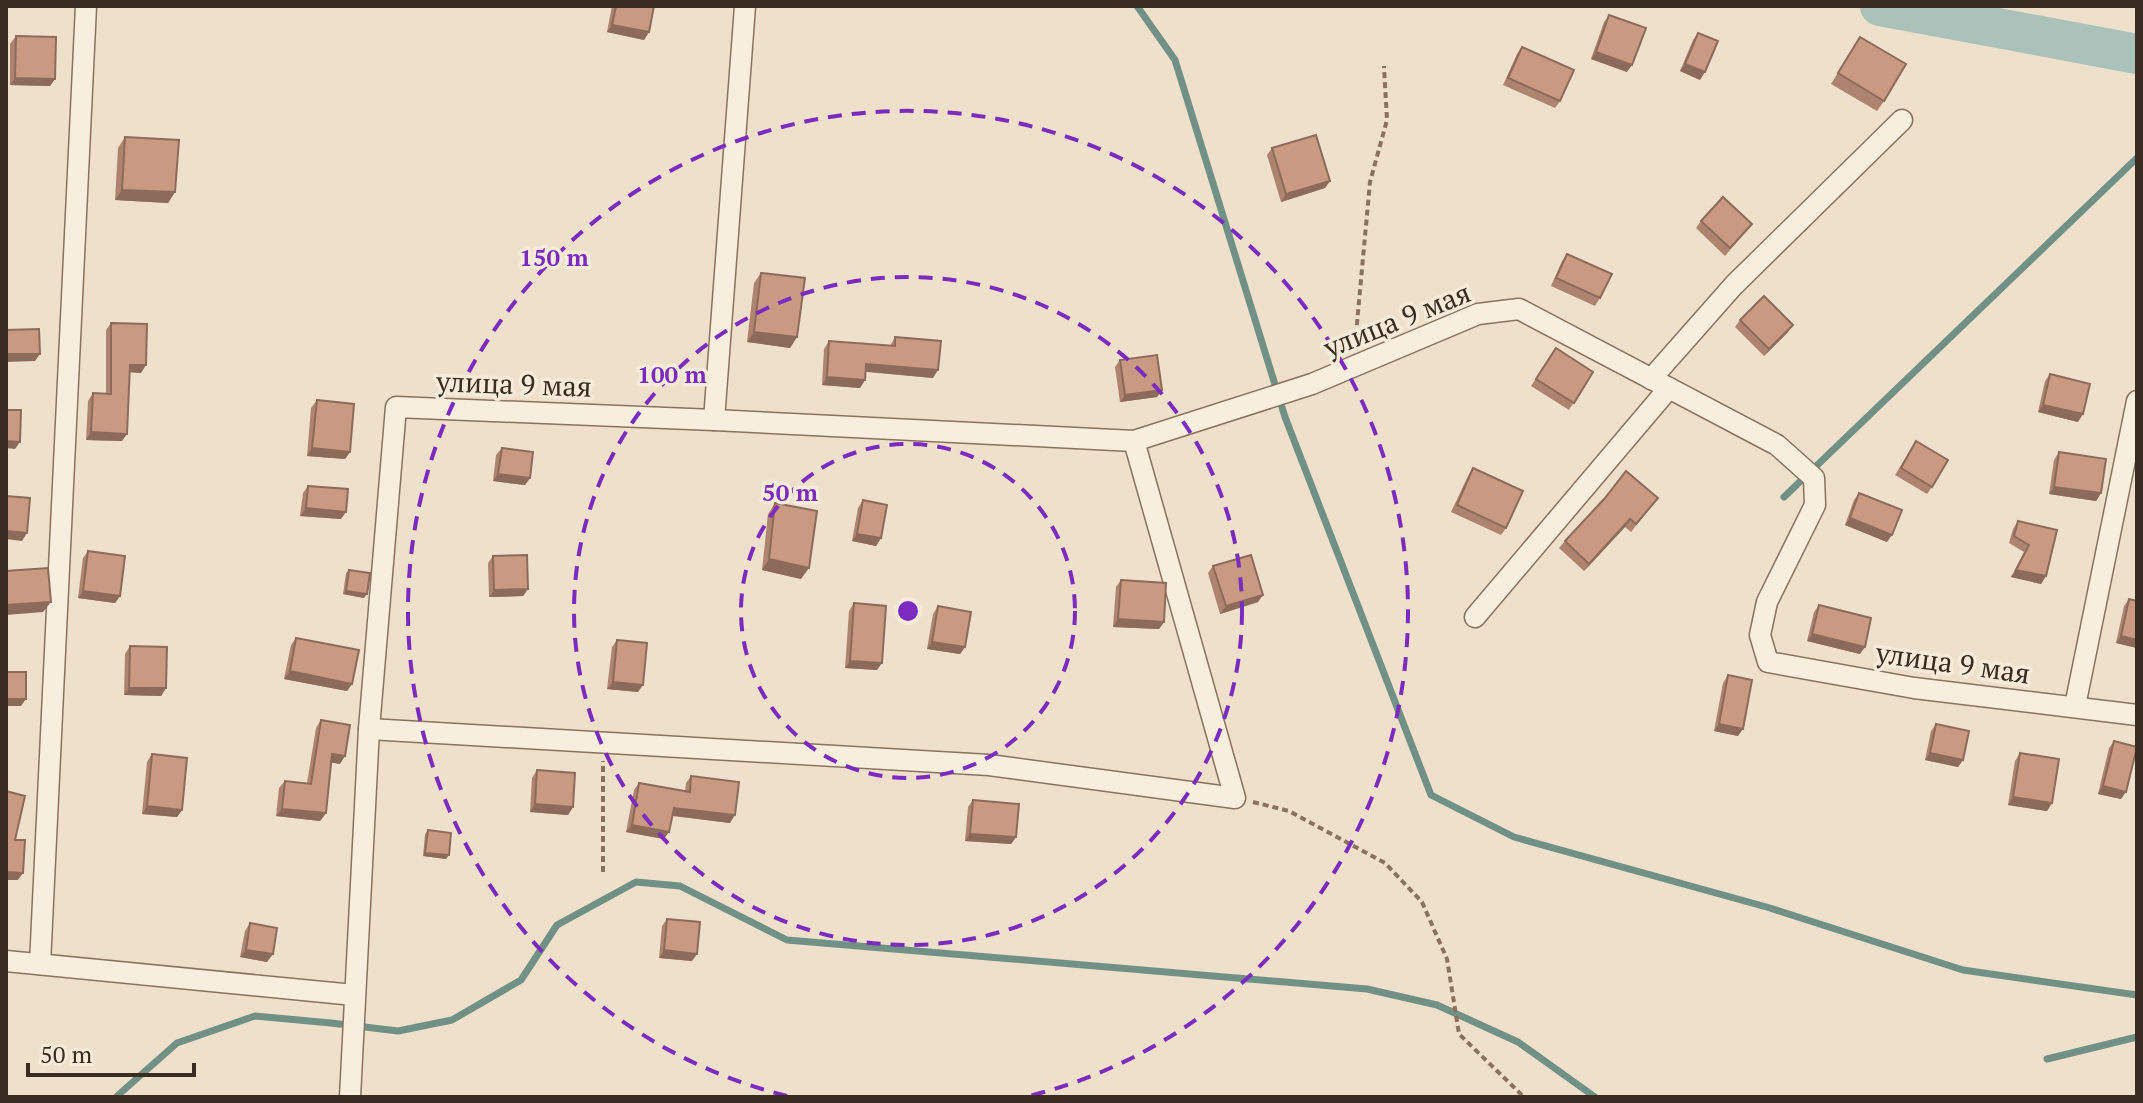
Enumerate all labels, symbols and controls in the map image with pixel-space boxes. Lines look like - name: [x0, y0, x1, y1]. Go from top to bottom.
- text: 150 m: [519, 241, 589, 273]
- street label: улица 9 мая: [1317, 273, 1476, 366]
- text: 100 m: [637, 358, 707, 390]
- street label: улица 9 мая: [435, 362, 592, 405]
- text: 50 m: [762, 476, 818, 508]
- centre of rings: [894, 597, 922, 625]
- street label: улица 9 мая: [1873, 633, 2033, 692]
- scale bar: [28, 1027, 194, 1077]
- text: 50 m: [40, 1038, 92, 1070]

